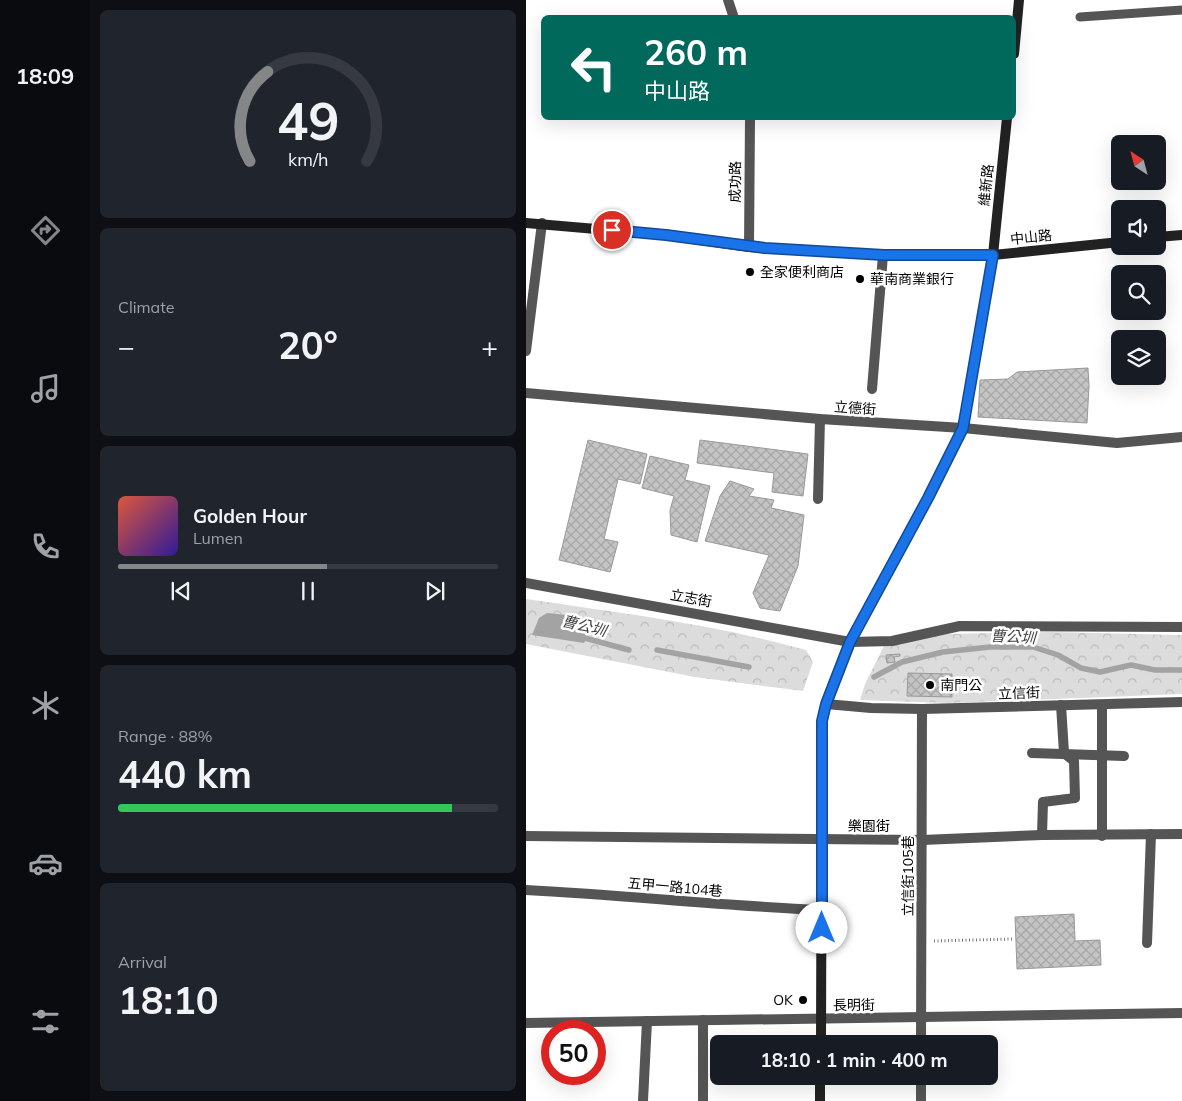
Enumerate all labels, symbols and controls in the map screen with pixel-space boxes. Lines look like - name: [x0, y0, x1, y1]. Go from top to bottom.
- text: 260 m: [644, 30, 748, 74]
- icon: left: [561, 35, 626, 100]
- text: 18:09: [16, 62, 74, 90]
- text: 中山路: [644, 77, 710, 105]
- text: 49: [277, 88, 339, 153]
- north arrow: [1111, 135, 1166, 190]
- map controls: [1111, 135, 1166, 385]
- text: km/h: [288, 148, 328, 170]
- street label: 成功路: [726, 161, 744, 203]
- street label: 維新路: [975, 163, 997, 207]
- button: sound: [1111, 200, 1166, 255]
- pin: [591, 209, 633, 251]
- icon: directions: [28, 213, 63, 248]
- icon: arrive: [598, 216, 626, 244]
- street label: 中山路: [1009, 226, 1053, 248]
- place label: 全家便利商店: [760, 263, 844, 281]
- button: search: [1111, 265, 1166, 320]
- marker: 全家便利商店: [744, 266, 756, 278]
- place label: 華南商業銀行: [870, 270, 954, 288]
- marker: 華南商業銀行: [854, 273, 866, 285]
- text: Climate: [118, 297, 174, 317]
- text: 20°: [278, 321, 338, 369]
- text: −: [118, 329, 135, 364]
- text: +: [481, 329, 498, 364]
- button: layers: [1111, 330, 1166, 385]
- icon: music: [28, 371, 63, 406]
- street label: 立德街: [833, 398, 877, 418]
- text: Golden Hour: [193, 504, 307, 528]
- text: Lumen: [193, 528, 243, 548]
- icon: phone: [28, 529, 63, 564]
- icon: previous: [167, 577, 195, 605]
- icon: pause: [294, 577, 322, 605]
- icon: next: [421, 577, 449, 605]
- street label: 立志街: [669, 585, 713, 611]
- water label: 曹公圳: [560, 611, 610, 641]
- water label: 曹公圳: [990, 626, 1038, 647]
- place label: 南門公: [940, 676, 982, 694]
- marker: 南門公: [924, 679, 936, 691]
- street label: 立信街: [998, 683, 1040, 703]
- icon: climate: [28, 688, 63, 723]
- text: Range · 88%: [118, 726, 213, 746]
- text: 440 km: [118, 750, 252, 798]
- street label: 樂園街: [848, 817, 890, 835]
- street label: 立信街105巷: [899, 835, 917, 917]
- icon: car: [28, 846, 63, 881]
- street label: 五甲一路104巷: [627, 874, 723, 900]
- position arrow: [795, 901, 847, 953]
- text: Arrival: [118, 952, 167, 972]
- text: 18:10: [118, 976, 219, 1024]
- place label: OK: [773, 991, 794, 1009]
- marker: OK: [797, 994, 809, 1006]
- street label: 長明街: [833, 996, 875, 1014]
- icon: filters: [28, 1004, 63, 1039]
- speed limit sign: 50: [541, 1020, 606, 1085]
- text: 18:10 · 1 min · 400 m: [760, 1048, 948, 1072]

